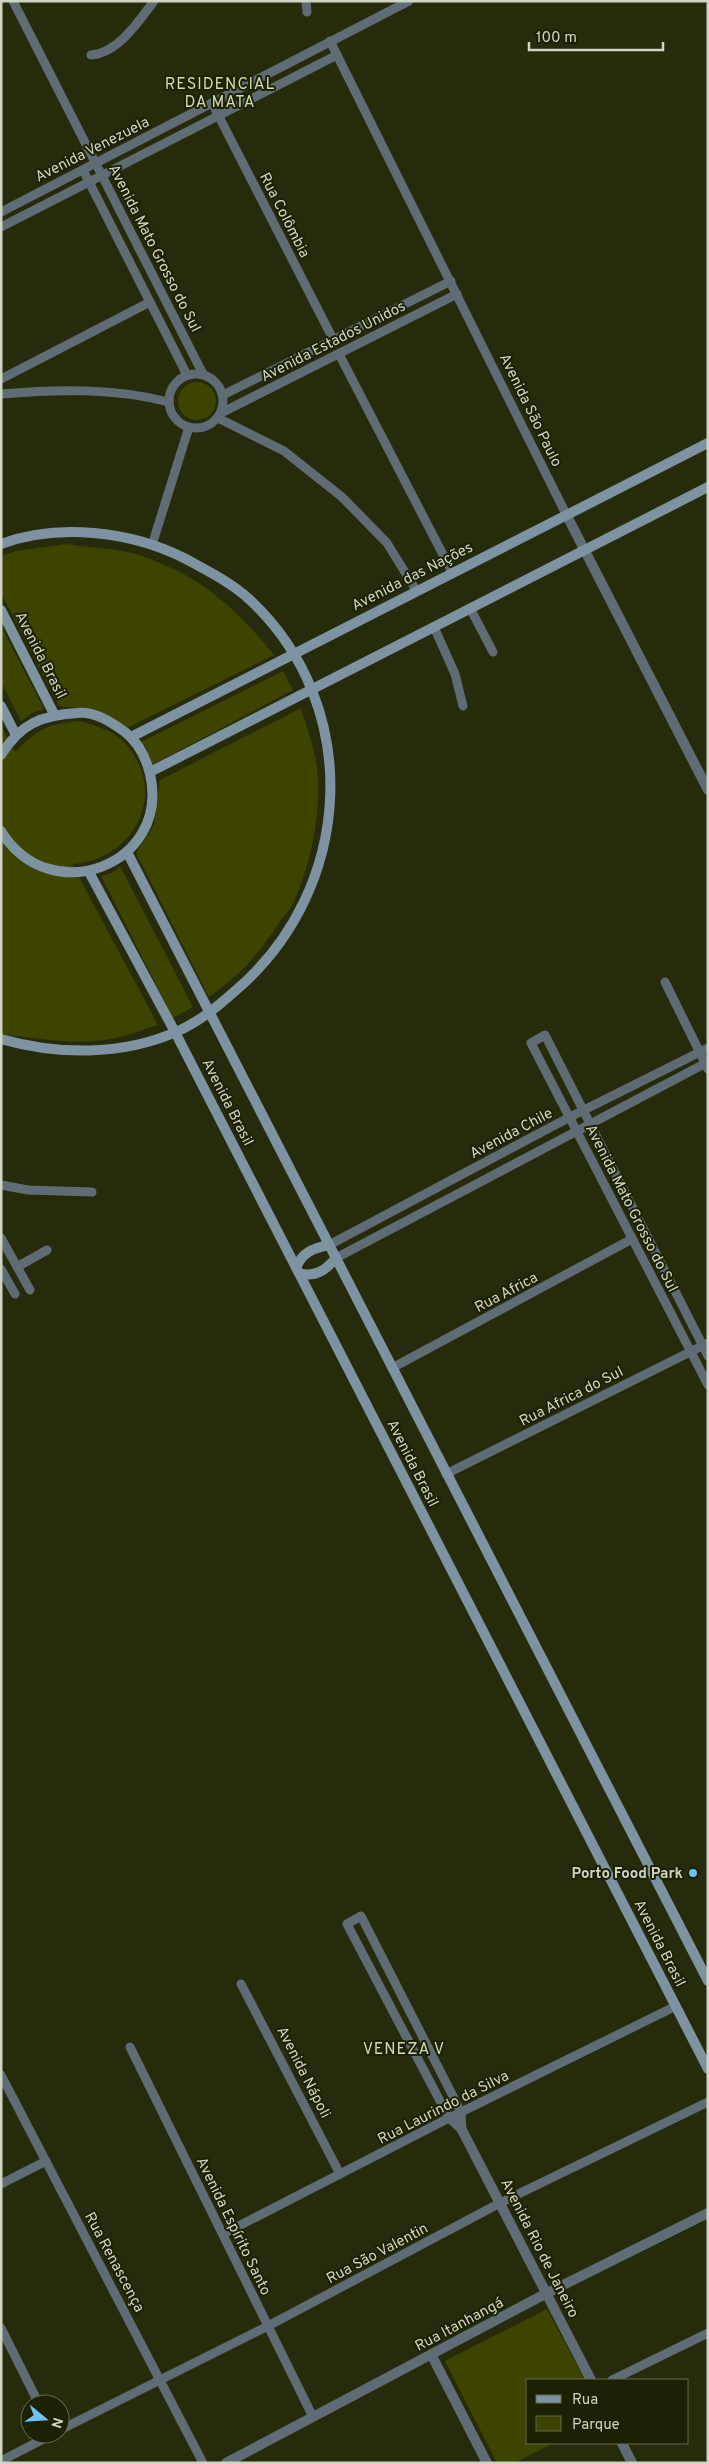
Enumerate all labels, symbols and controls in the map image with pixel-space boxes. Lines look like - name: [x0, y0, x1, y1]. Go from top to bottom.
- scale bar: [529, 20, 663, 52]
- text: 100 m: [536, 29, 577, 48]
- district label: RESIDENCIAL DA MATA: [165, 75, 275, 113]
- street label: Avenida Venezuela: [32, 113, 153, 187]
- street label: Avenida Mato Grosso do Sul: [103, 162, 204, 336]
- street label: Rua Colômbia: [254, 170, 313, 261]
- street label: Avenida Estados Unidos: [258, 298, 409, 387]
- street label: Avenida São Paulo: [494, 351, 565, 471]
- street label: Avenida das Nações: [349, 539, 476, 616]
- street label: Avenida Brasil: [10, 609, 70, 703]
- street label: Avenida Brasil: [197, 1056, 257, 1150]
- street label: Avenida Chile: [467, 1104, 556, 1164]
- street label: Avenida Mato Grosso do Sul: [580, 1122, 681, 1296]
- street label: Rua Africa: [472, 1269, 542, 1318]
- street label: Rua Africa do Sul: [517, 1363, 627, 1432]
- street label: Avenida Brasil: [382, 1417, 442, 1511]
- place label: Porto Food Park: [572, 1865, 683, 1884]
- marker: Porto Food Park: [687, 1867, 699, 1879]
- street label: Avenida Brasil: [629, 1897, 689, 1991]
- street label: Avenida Nápoli: [271, 2024, 334, 2122]
- district label: VENEZA V: [363, 2040, 445, 2060]
- street label: Rua Laurindo da Silva: [375, 2067, 513, 2150]
- street label: Avenida Espírito Santo: [191, 2154, 274, 2299]
- street label: Avenida Rio de Janeiro: [495, 2176, 582, 2321]
- street label: Rua Renascença: [79, 2209, 148, 2316]
- street label: Rua São Valentin: [324, 2220, 432, 2289]
- street label: Rua Itanhangá: [412, 2294, 507, 2357]
- legend: [526, 2379, 689, 2444]
- text: Rua: [572, 2391, 598, 2410]
- north arrow: [20, 2394, 70, 2444]
- text: N: [46, 2415, 66, 2430]
- text: Parque: [572, 2416, 620, 2435]

